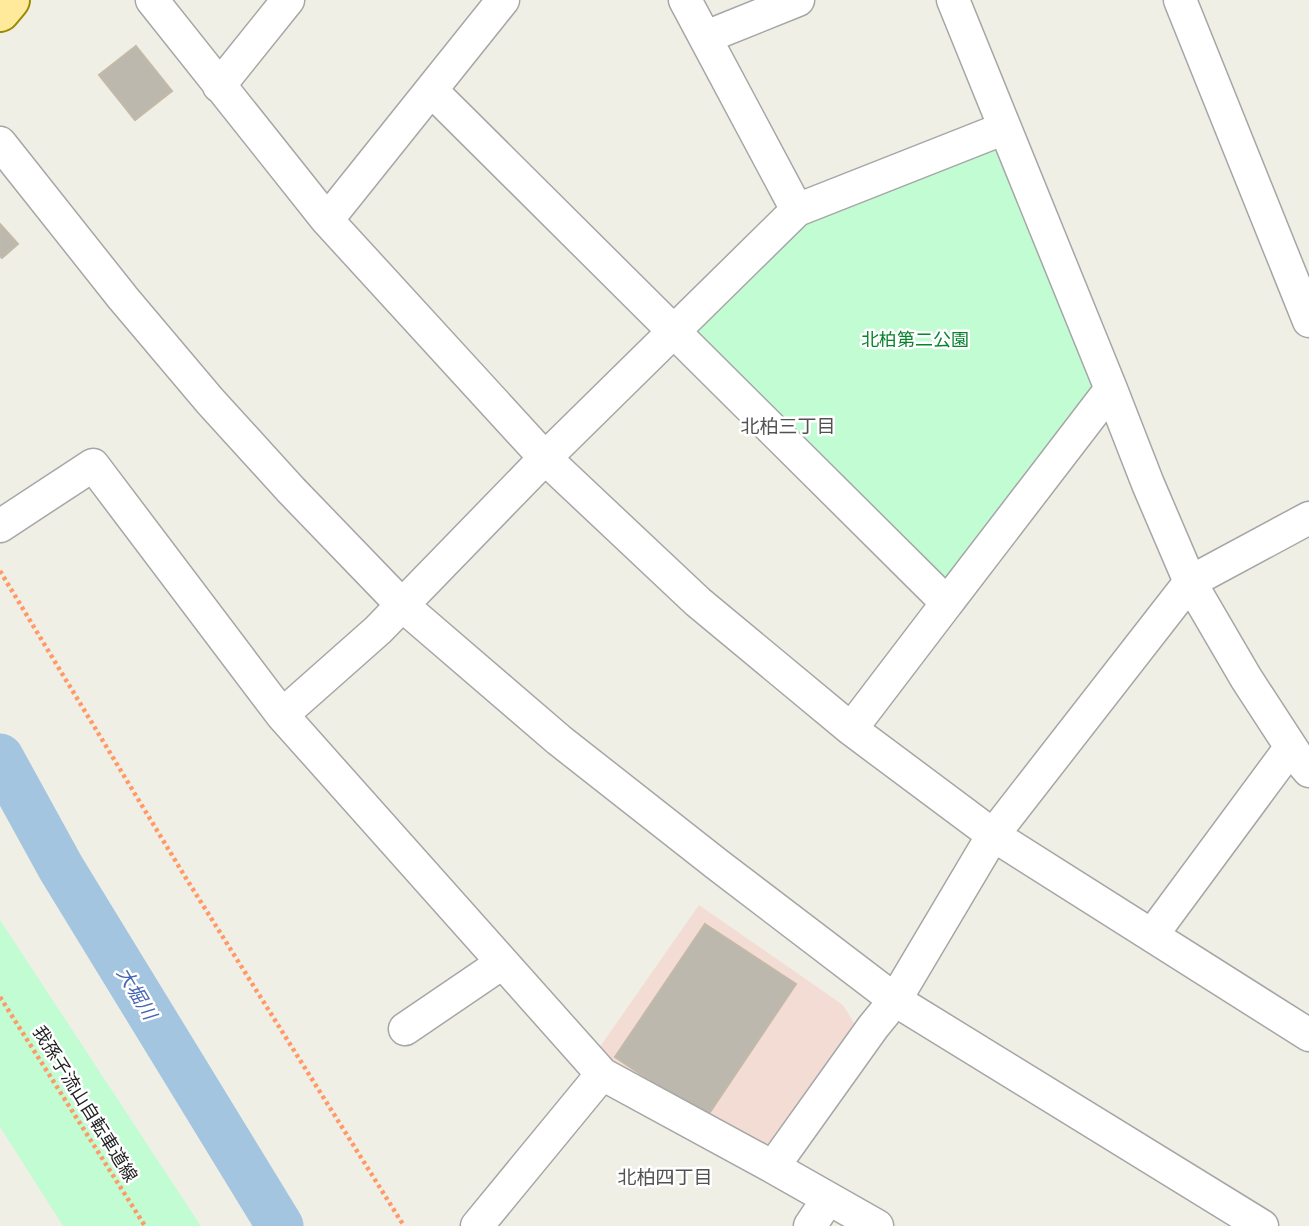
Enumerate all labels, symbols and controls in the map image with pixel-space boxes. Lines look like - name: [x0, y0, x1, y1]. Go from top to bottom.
- park label: 北柏第二公園: [861, 329, 969, 351]
- district label: 北柏三丁目: [740, 415, 836, 438]
- water label: 大堀川: [112, 963, 162, 1025]
- street label: 我孫子流山自転車道線: [28, 1022, 142, 1186]
- district label: 北柏四丁目: [617, 1166, 713, 1189]

